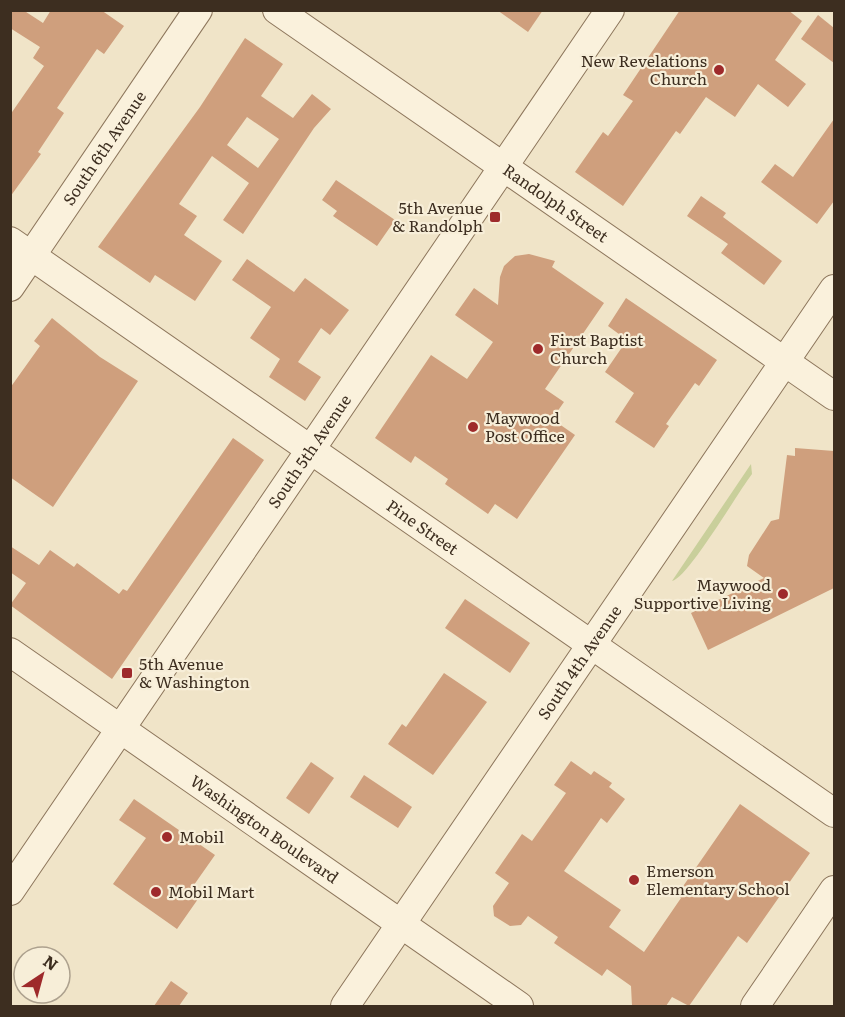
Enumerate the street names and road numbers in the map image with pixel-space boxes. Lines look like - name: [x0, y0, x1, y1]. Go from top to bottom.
- street label: South 6th Avenue: [56, 85, 151, 210]
- street label: Randolph Street: [499, 157, 614, 248]
- street label: South 5th Avenue: [261, 389, 356, 513]
- street label: Pine Street: [382, 493, 464, 560]
- street label: South 4th Avenue: [531, 600, 626, 724]
- street label: Washington Boulevard: [186, 768, 344, 888]

